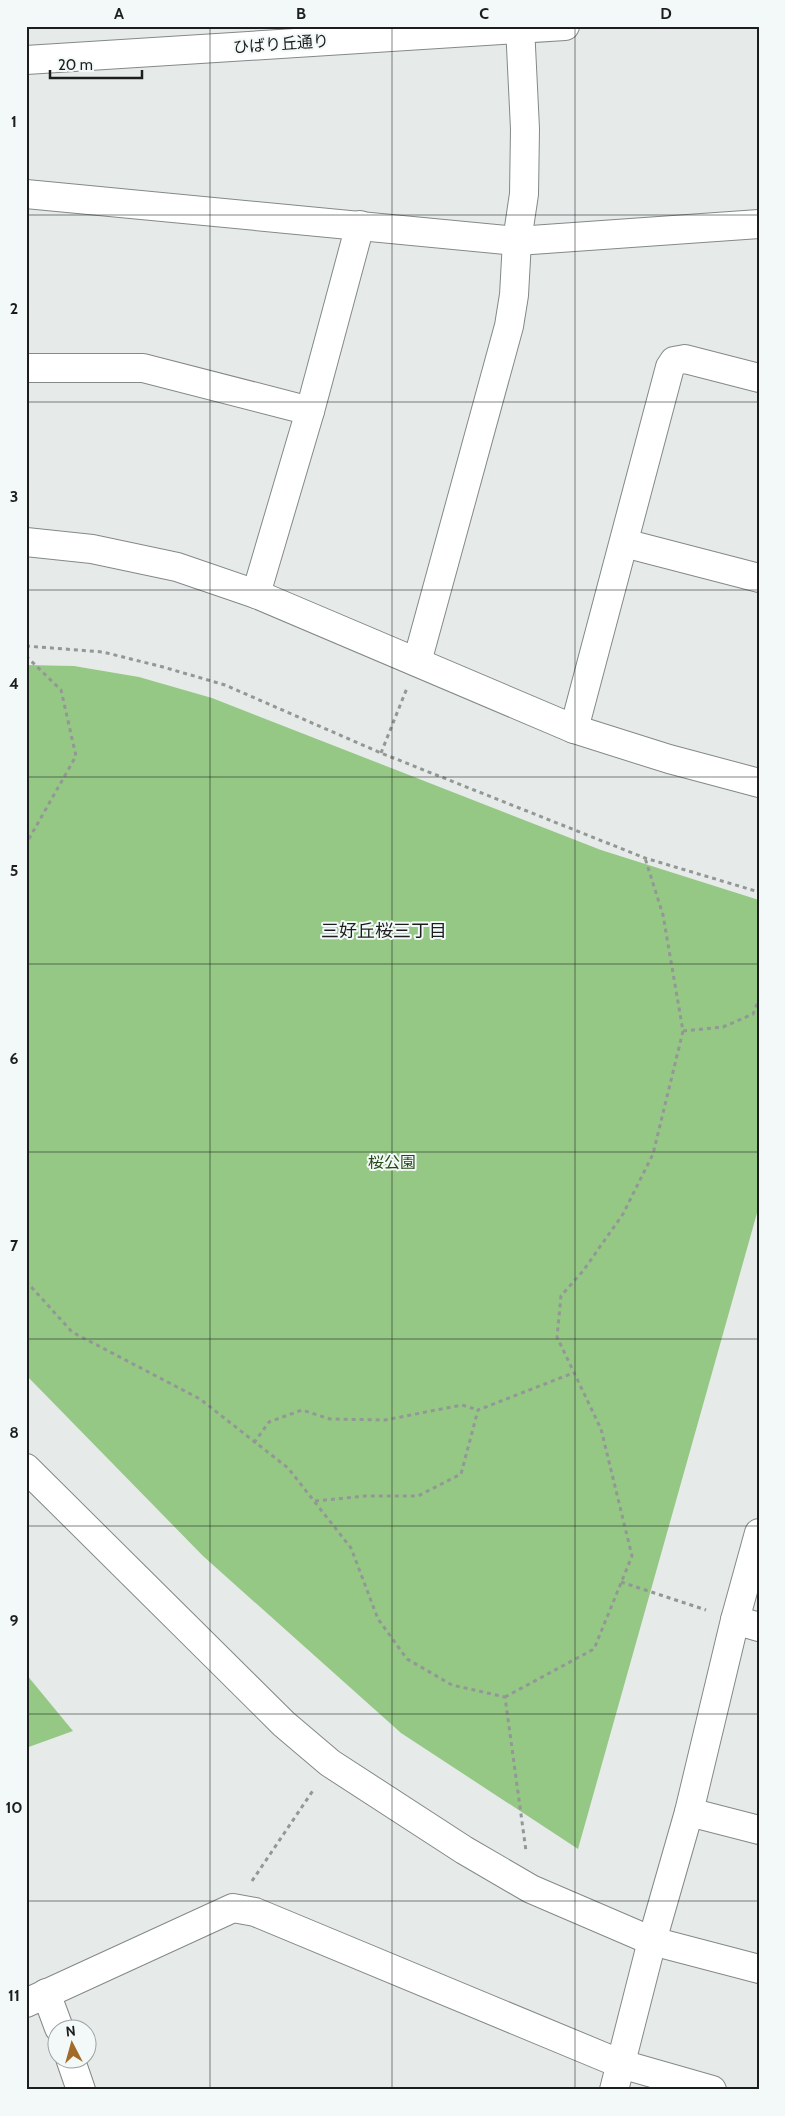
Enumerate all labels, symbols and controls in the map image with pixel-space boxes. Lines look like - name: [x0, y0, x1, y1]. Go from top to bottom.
- text: A: [114, 4, 124, 23]
- text: B: [296, 4, 306, 23]
- text: C: [479, 4, 489, 23]
- text: D: [660, 4, 672, 23]
- street label: ひばり丘通り: [232, 31, 330, 57]
- scale bar: [50, 48, 142, 80]
- text: 20 m: [58, 56, 93, 74]
- text: 1: [11, 112, 17, 131]
- text: 2: [10, 299, 18, 318]
- text: 3: [10, 487, 18, 506]
- text: 4: [9, 674, 19, 693]
- text: 5: [10, 861, 18, 880]
- district label: 三好丘桜三丁目: [321, 920, 447, 942]
- text: 6: [10, 1049, 19, 1068]
- park label: 桜公園: [368, 1153, 416, 1172]
- text: 7: [10, 1236, 19, 1255]
- text: 8: [9, 1423, 19, 1442]
- text: 9: [10, 1611, 19, 1630]
- text: 10: [5, 1798, 23, 1817]
- text: 11: [8, 1986, 20, 2005]
- north arrow: [48, 2018, 98, 2068]
- text: N: [65, 2022, 77, 2041]

